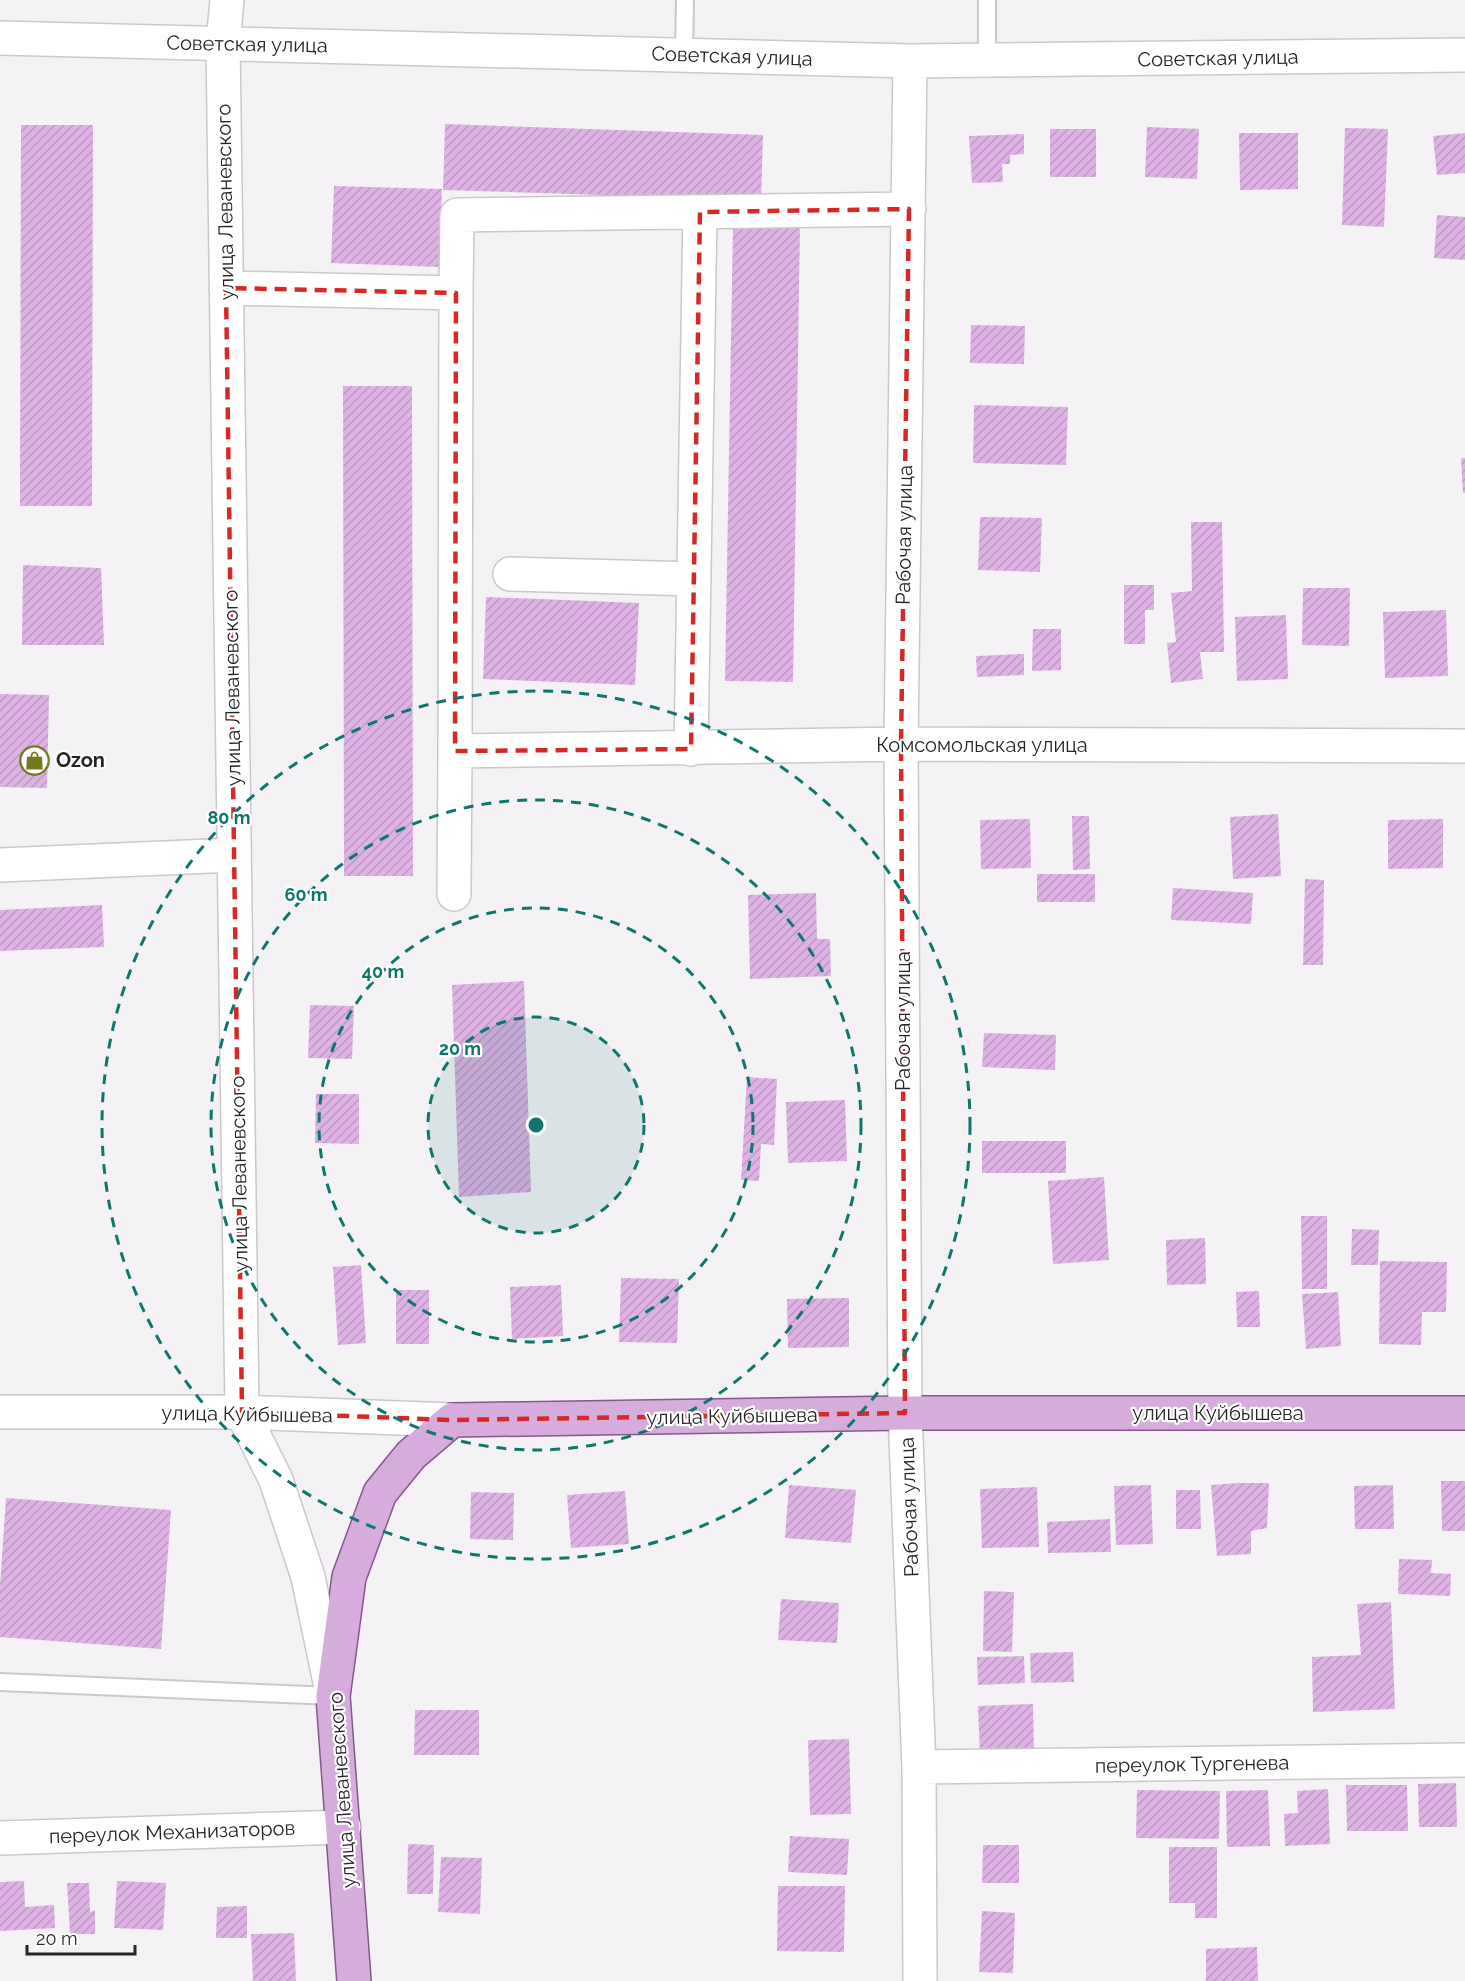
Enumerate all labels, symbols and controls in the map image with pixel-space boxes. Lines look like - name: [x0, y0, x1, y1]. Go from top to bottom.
- street label: Советская улица: [166, 31, 328, 57]
- street label: Советская улица: [651, 41, 813, 71]
- street label: Советская улица: [1137, 45, 1299, 71]
- street label: улица Леваневского: [211, 104, 239, 300]
- street label: Рабочая улица: [891, 465, 917, 605]
- street label: улица Леваневского: [218, 590, 246, 786]
- street label: Комсомольская улица: [876, 733, 1088, 757]
- shop icon: Ozon: [19, 744, 51, 776]
- place label: Ozon: [56, 748, 105, 772]
- text: 80 m: [207, 807, 251, 828]
- text: 60 m: [284, 884, 328, 905]
- street label: Рабочая улица: [891, 951, 915, 1091]
- text: 40 m: [362, 961, 404, 982]
- text: 20 m: [439, 1038, 481, 1059]
- street label: улица Леваневского: [225, 1076, 253, 1272]
- centre of rings: [526, 1115, 546, 1135]
- street label: улица Куйбышева: [161, 1401, 333, 1427]
- street label: улица Куйбышева: [1132, 1401, 1304, 1425]
- street label: улица Куйбышева: [646, 1403, 818, 1429]
- street label: Рабочая улица: [895, 1437, 923, 1577]
- street label: улица Леваневского: [323, 1691, 361, 1889]
- street label: переулок Тургенева: [1095, 1750, 1289, 1778]
- street label: переулок Механизаторов: [48, 1816, 296, 1848]
- scale bar: [27, 1918, 135, 1956]
- text: 20 m: [36, 1928, 78, 1949]

